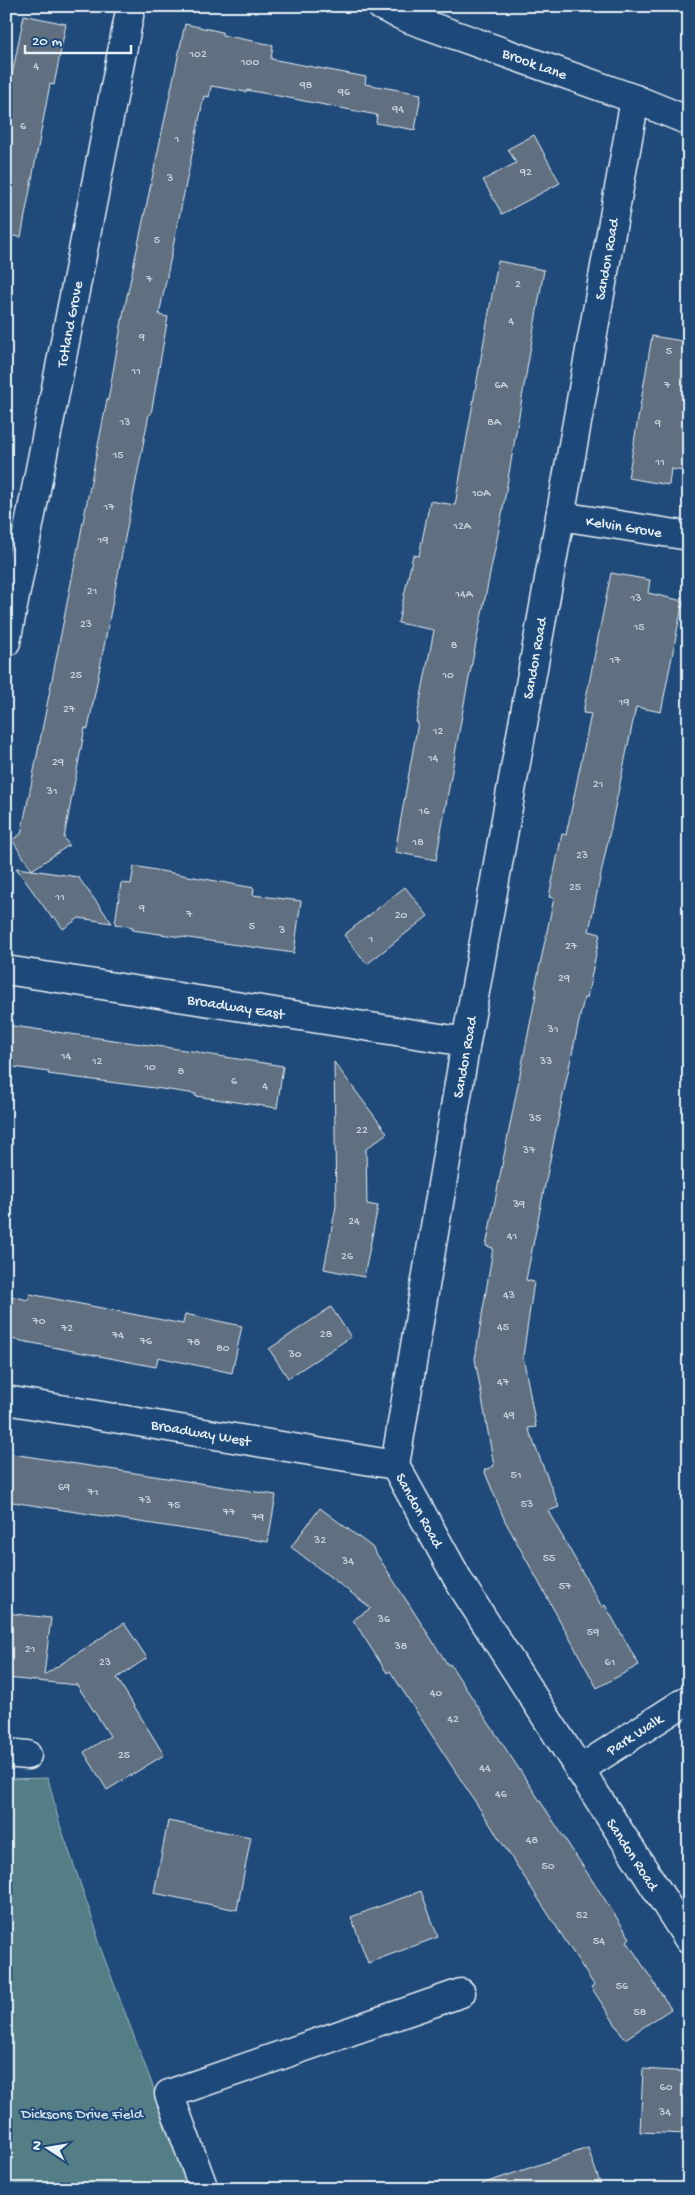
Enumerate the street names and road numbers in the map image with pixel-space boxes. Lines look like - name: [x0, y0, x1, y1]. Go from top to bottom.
- street label: Brook Lane: [499, 45, 569, 85]
- street label: Sandon Road: [592, 216, 624, 302]
- street label: Totland Grove: [54, 279, 88, 370]
- street label: Kelvin Grove: [584, 513, 663, 543]
- street label: Sandon Road: [520, 615, 552, 701]
- street label: Broadway East: [185, 991, 287, 1025]
- street label: Sandon Road: [450, 1014, 482, 1100]
- street label: Broadway West: [148, 1416, 254, 1452]
- street label: Sandon Road: [390, 1471, 447, 1552]
- street label: Park Walk: [603, 1710, 668, 1761]
- street label: Sandon Road: [601, 1816, 662, 1896]

